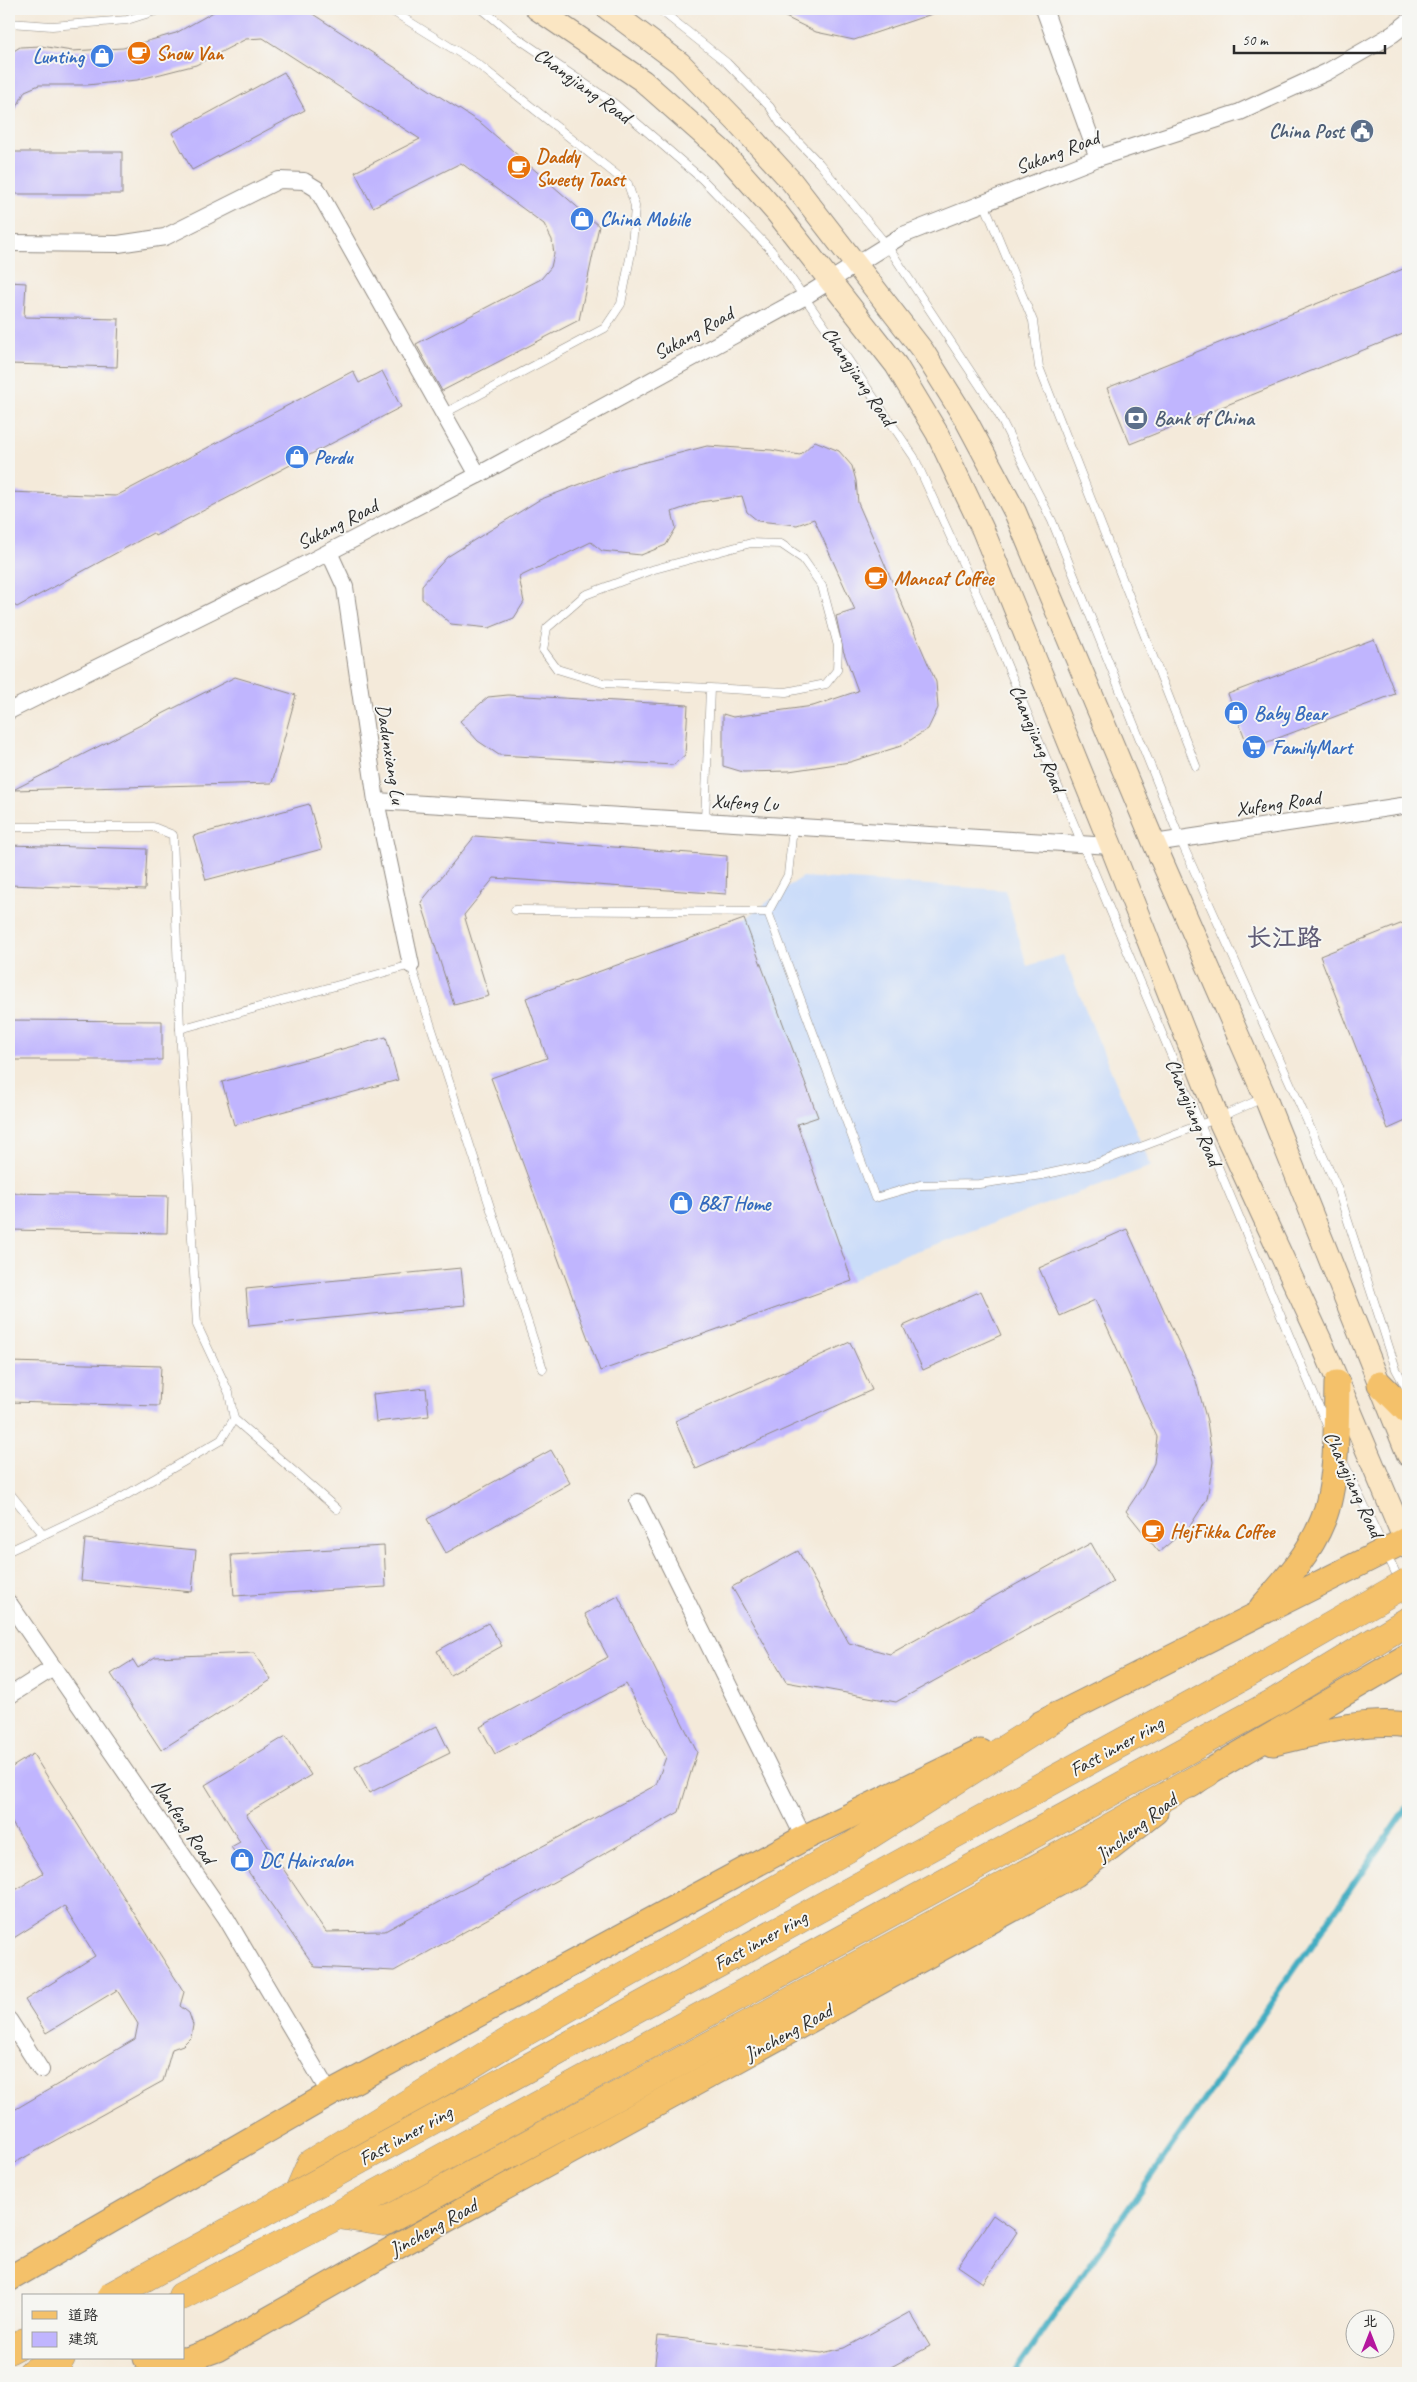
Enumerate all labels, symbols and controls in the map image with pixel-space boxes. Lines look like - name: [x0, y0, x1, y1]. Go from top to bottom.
- scale bar: [1234, 22, 1386, 54]
- text: 50 m: [1242, 31, 1269, 50]
- cafe icon: Snow Van: [126, 40, 152, 66]
- place label: Snow Van: [156, 41, 225, 66]
- street label: Changjiang Road: [529, 42, 639, 131]
- shop icon: Lunting: [89, 43, 115, 69]
- place label: Lunting: [33, 44, 86, 69]
- public building icon: China Post: [1349, 118, 1375, 144]
- place label: China Post: [1269, 119, 1346, 144]
- street label: Sukang Road: [1012, 124, 1105, 180]
- place label: Daddy Sweety Toast: [536, 144, 627, 192]
- cafe icon: Daddy Sweety Toast: [506, 154, 532, 180]
- shop icon: China Mobile: [569, 206, 595, 232]
- place label: China Mobile: [600, 207, 691, 232]
- street label: Sukang Road: [649, 300, 740, 366]
- street label: Changjiang Road: [816, 322, 903, 433]
- bank icon: Bank of China: [1123, 405, 1149, 431]
- place label: Bank of China: [1154, 406, 1256, 431]
- shop icon: Perdu: [284, 444, 310, 470]
- place label: Perdu: [314, 445, 354, 470]
- street label: Sukang Road: [293, 492, 385, 555]
- cafe icon: Mancat Coffee: [863, 565, 889, 591]
- place label: Mancat Coffee: [894, 566, 995, 591]
- street label: Changjiang Road: [1004, 681, 1073, 798]
- shop icon: Baby Bear: [1223, 700, 1249, 726]
- place label: Baby Bear: [1254, 701, 1329, 727]
- street label: Dadunxiang Lu: [370, 702, 411, 807]
- supermarket icon: FamilyMart: [1241, 734, 1267, 760]
- place label: FamilyMart: [1272, 735, 1354, 760]
- street label: Xufeng Road: [1234, 785, 1325, 822]
- street label: Xufeng Lu: [711, 788, 781, 817]
- district label: 长江路: [1246, 922, 1322, 954]
- street label: Changjiang Road: [1160, 1055, 1229, 1172]
- shop icon: B&T Home: [668, 1190, 694, 1216]
- place label: B&T Home: [698, 1191, 772, 1216]
- street label: Changjiang Road: [1318, 1427, 1390, 1544]
- cafe icon: HejFikka Coffee: [1140, 1518, 1166, 1544]
- place label: HejFikka Coffee: [1170, 1519, 1276, 1544]
- street label: Fast inner ring: [1065, 1710, 1169, 1782]
- street label: Nanfeng Road: [146, 1774, 223, 1871]
- street label: Jincheng Road: [1090, 1786, 1185, 1868]
- shop icon: DC Hairsalon: [229, 1847, 255, 1873]
- place label: DC Hairsalon: [260, 1848, 354, 1873]
- street label: Fast inner ring: [709, 1904, 813, 1976]
- street label: Jincheng Road: [739, 1997, 839, 2067]
- street label: Fast inner ring: [354, 2099, 458, 2171]
- street label: Jincheng Road: [384, 2192, 484, 2262]
- legend: [22, 2294, 185, 2360]
- text: 道路: [68, 2306, 98, 2325]
- north arrow: [1344, 2310, 1394, 2360]
- text: 北: [1363, 2313, 1377, 2330]
- text: 建筑: [68, 2330, 98, 2349]

